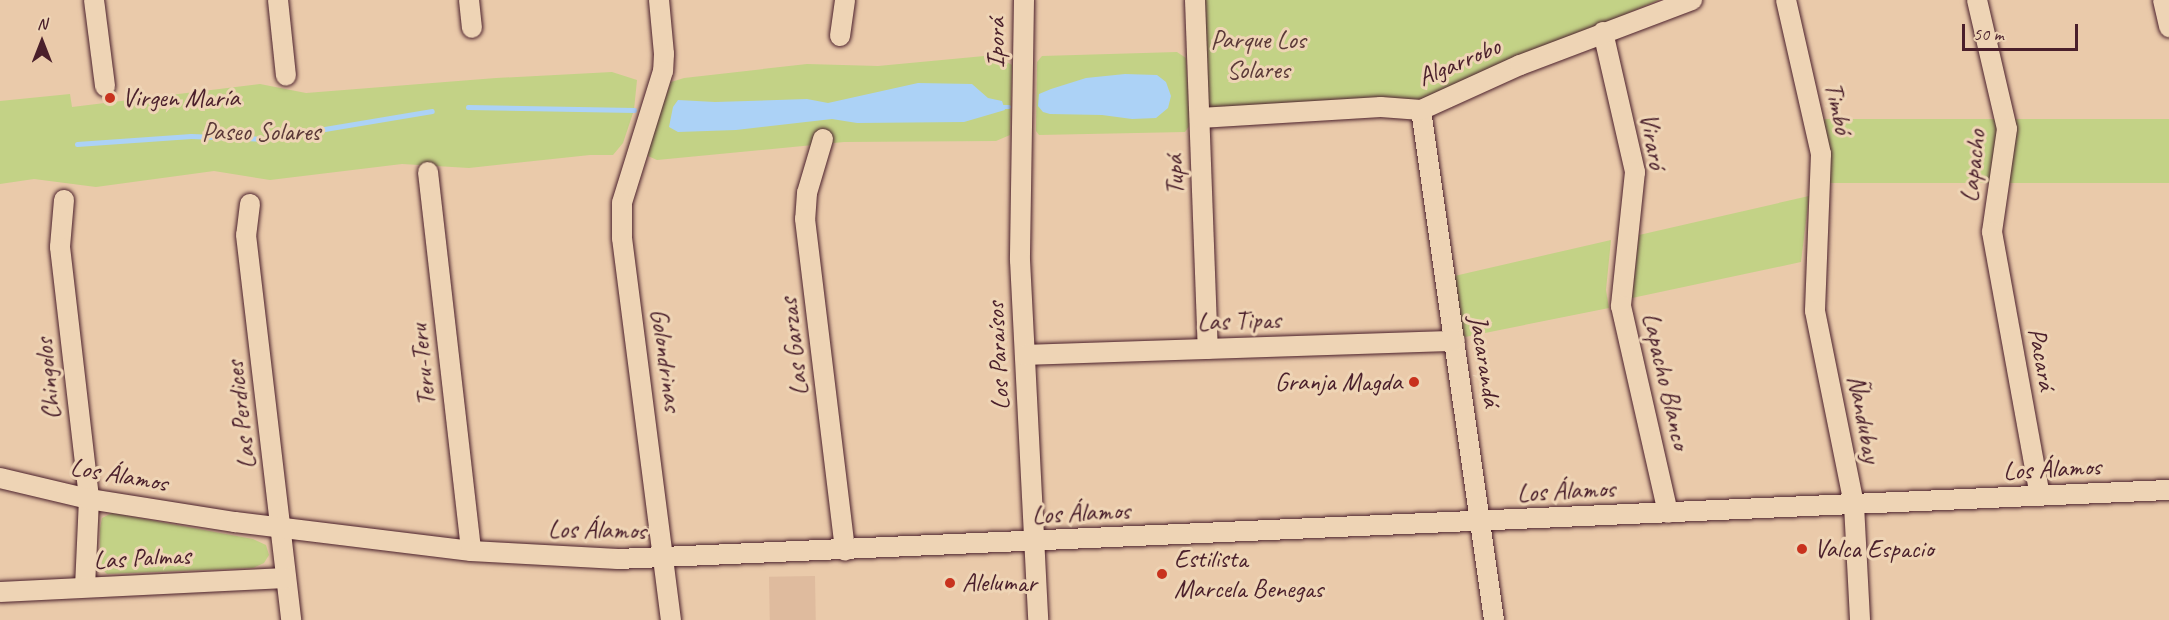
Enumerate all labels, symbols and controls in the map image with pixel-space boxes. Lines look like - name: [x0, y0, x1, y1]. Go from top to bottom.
- north arrow: [12, 12, 72, 72]
- scale bar: [1965, 12, 2080, 50]
- text: N: [37, 14, 47, 34]
- street label: Iporá: [980, 18, 1012, 68]
- text: 50 m: [1973, 23, 2004, 45]
- park label: Parque Los Solares: [1210, 24, 1306, 86]
- street label: Algarrobo: [1413, 31, 1505, 93]
- street label: Timbó: [1817, 79, 1859, 137]
- place label: Virgen María: [122, 82, 240, 114]
- marker: Virgen María: [103, 91, 117, 105]
- street label: Viraró: [1633, 111, 1673, 171]
- park label: Paseo Solares: [202, 116, 320, 148]
- street label: Lapacho: [1954, 128, 1992, 204]
- street label: Tupá: [1159, 154, 1191, 196]
- street label: Las Garzas: [773, 296, 815, 398]
- street label: Los Paraísos: [980, 301, 1016, 411]
- street label: Las Tipas: [1197, 304, 1281, 338]
- street label: Golondrinas: [643, 307, 689, 413]
- street label: Lapacho Blanco: [1635, 310, 1697, 452]
- street label: Jacarandá: [1462, 313, 1508, 409]
- street label: Teru-Teru: [403, 322, 443, 408]
- street label: Pacará: [2021, 325, 2063, 393]
- street label: Chingolos: [28, 337, 68, 421]
- street label: Las Perdices: [219, 359, 263, 471]
- place label: Granja Magda: [1275, 366, 1402, 398]
- street label: Ñandubay: [1840, 373, 1888, 465]
- marker: Granja Magda: [1407, 375, 1421, 389]
- street label: Los Álamos: [68, 451, 170, 499]
- street label: Los Álamos: [2002, 451, 2102, 487]
- street label: Los Álamos: [1516, 473, 1616, 509]
- street label: Los Álamos: [1031, 495, 1131, 531]
- street label: Los Álamos: [548, 514, 646, 546]
- place label: Valca Espacio: [1814, 533, 1935, 565]
- street label: Las Palmas: [91, 540, 193, 576]
- marker: Valca Espacio: [1795, 542, 1809, 556]
- place label: Estilista Marcela Benegas: [1174, 543, 1323, 604]
- place label: Alelumar: [962, 567, 1036, 599]
- marker: Estilista Marcela Benegas: [1155, 567, 1169, 581]
- marker: Alelumar: [943, 576, 957, 590]

